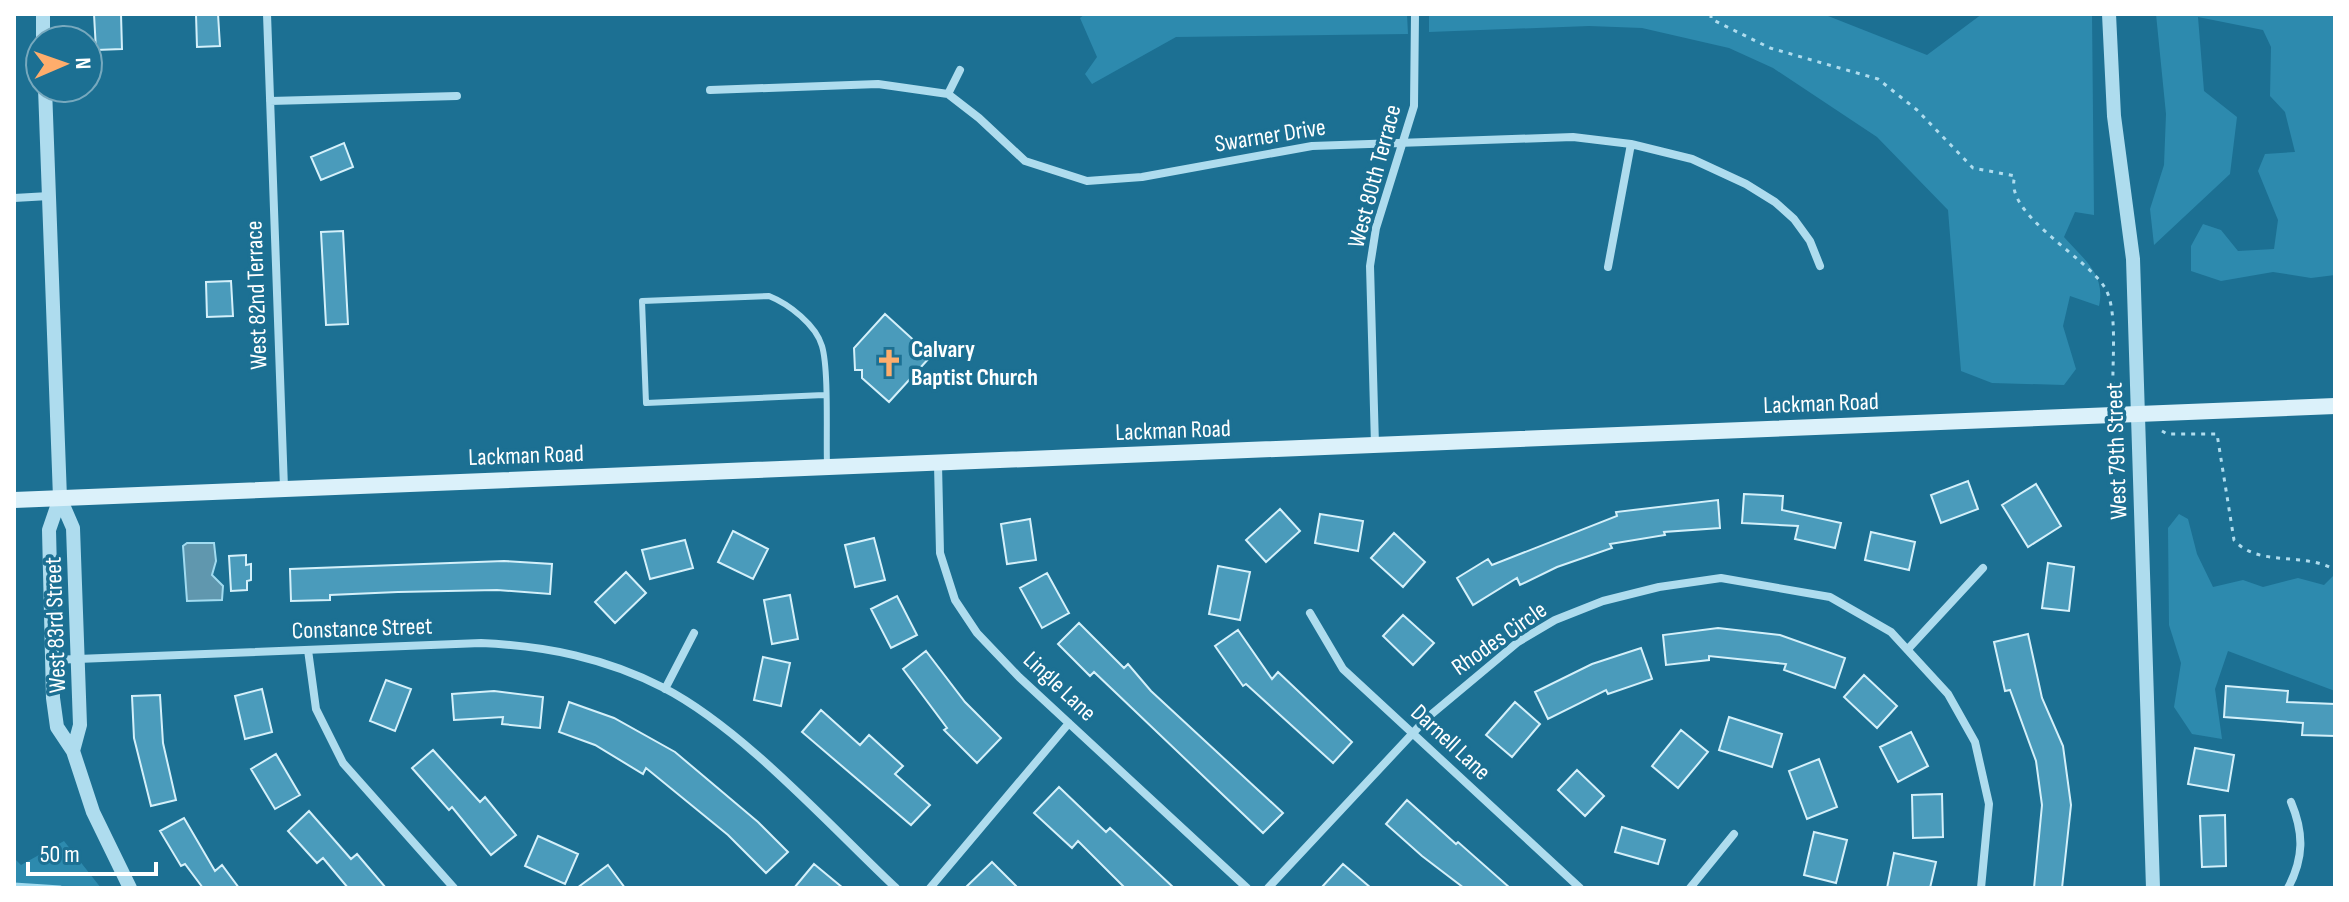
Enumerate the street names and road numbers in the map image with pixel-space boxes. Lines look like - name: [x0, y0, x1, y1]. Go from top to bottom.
- street label: West 80th Terrace: [1341, 101, 1407, 251]
- street label: Swarner Drive: [1212, 112, 1328, 159]
- street label: West 82nd Terrace: [239, 220, 274, 370]
- street label: West 79th Street: [2100, 382, 2133, 520]
- street label: Lackman Road: [1763, 387, 1879, 420]
- street label: Lackman Road: [1115, 414, 1231, 447]
- street label: Lackman Road: [468, 439, 584, 472]
- street label: West 83rd Street: [39, 556, 72, 694]
- street label: Rhodes Circle: [1446, 595, 1553, 682]
- street label: Constance Street: [291, 612, 433, 645]
- street label: Lingle Lane: [1017, 645, 1102, 727]
- street label: Darnell Lane: [1405, 698, 1497, 787]

